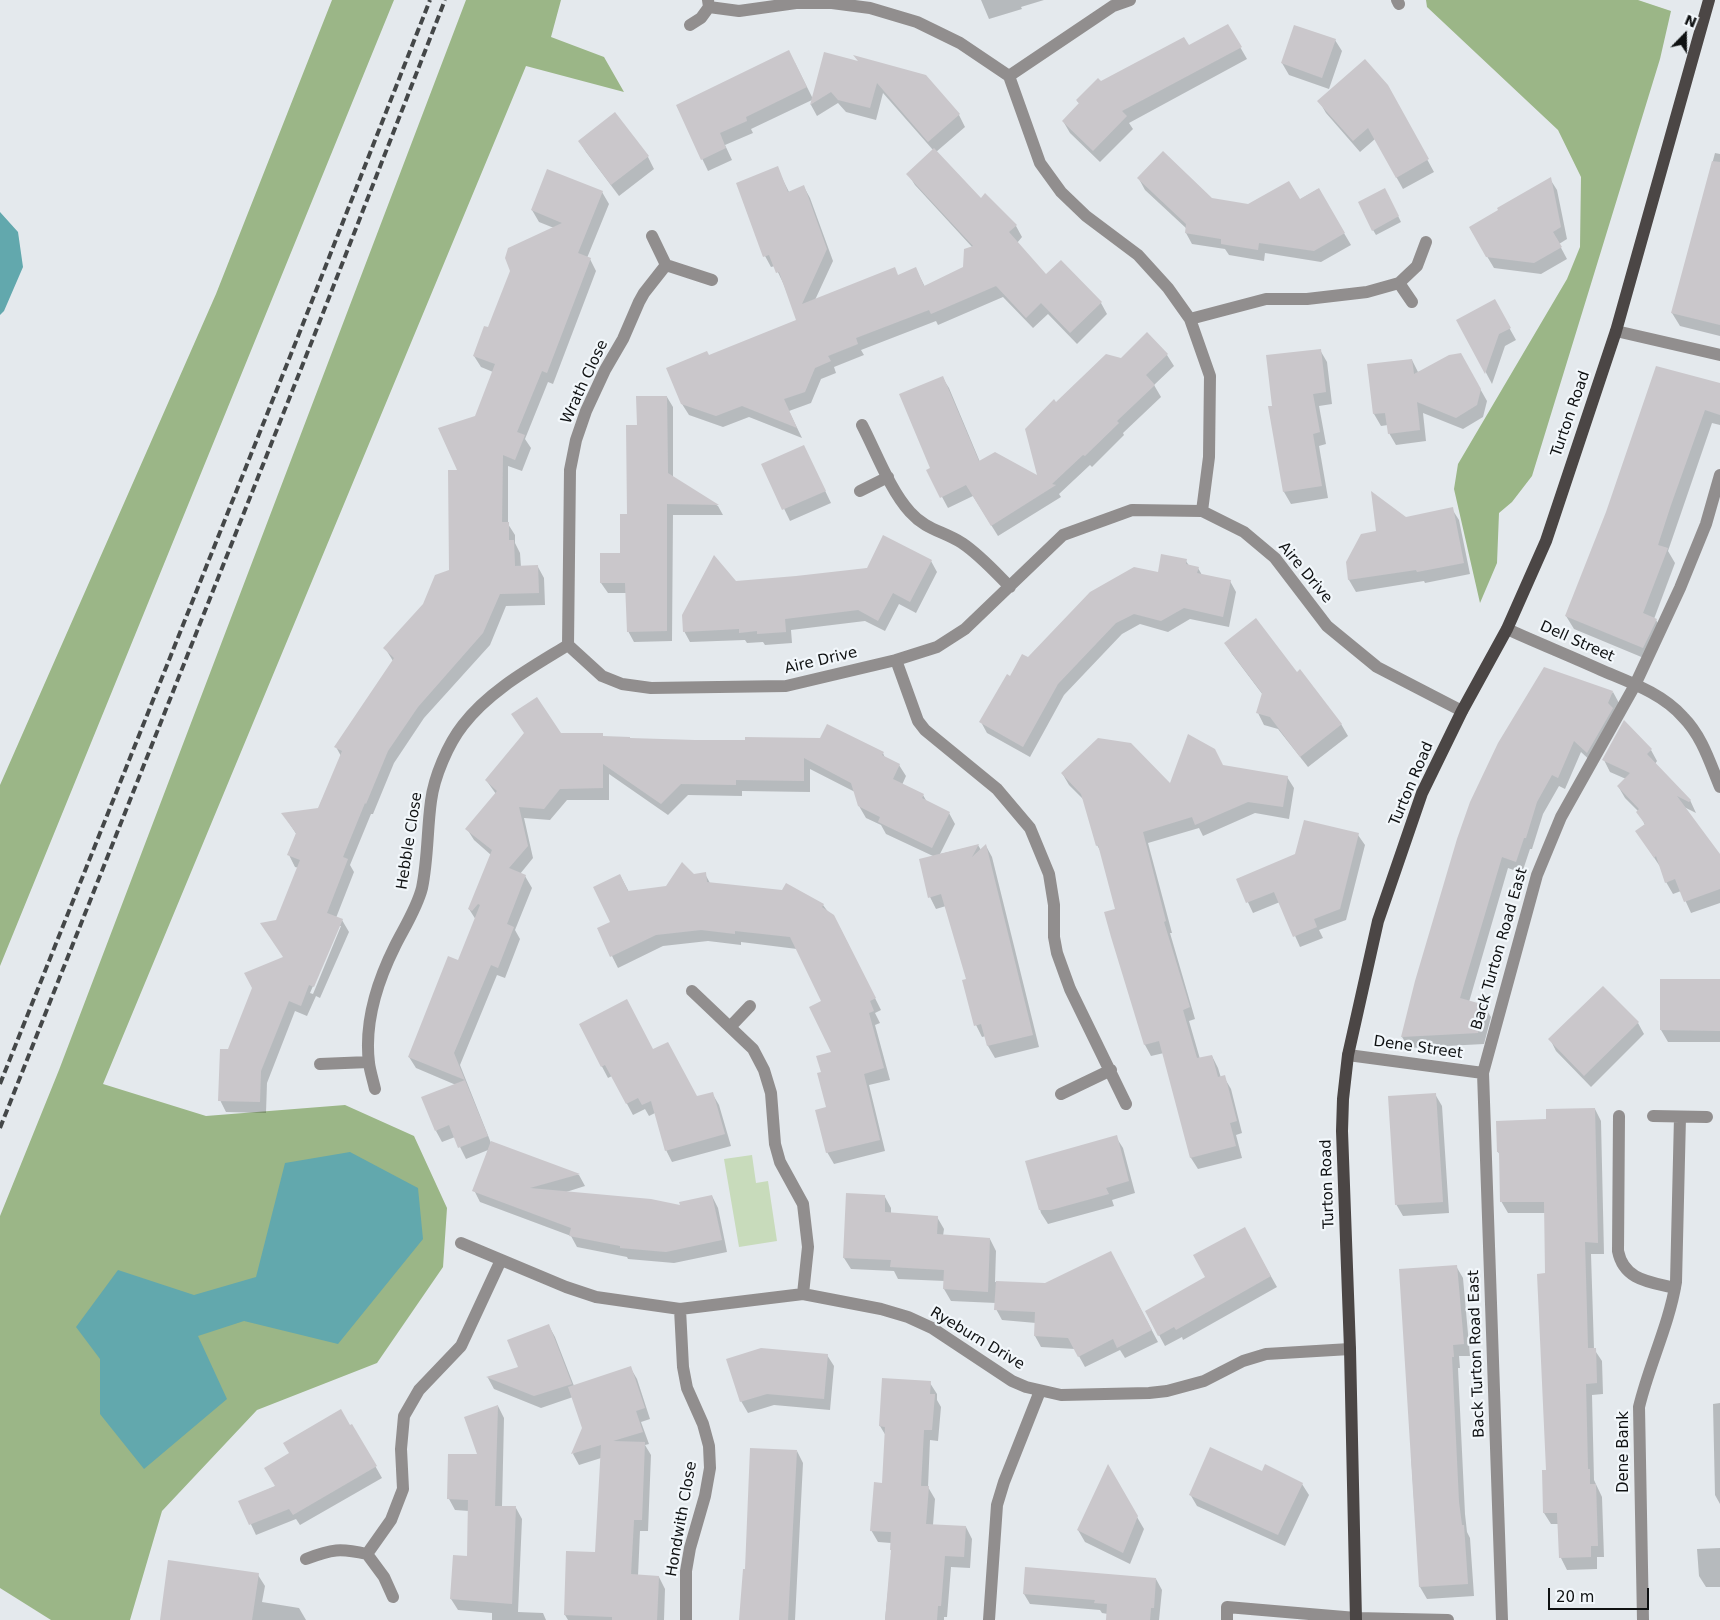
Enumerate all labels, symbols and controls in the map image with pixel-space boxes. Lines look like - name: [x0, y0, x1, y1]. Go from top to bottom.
- north arrow: [1660, 10, 1710, 60]
- text: N: [1682, 11, 1699, 31]
- street label: Wrath Close: [558, 337, 612, 427]
- street label: Turton Road: [1548, 369, 1594, 459]
- street label: Aire Drive: [1274, 539, 1336, 607]
- street label: Dell Street: [1537, 618, 1617, 666]
- street label: Aire Drive: [783, 644, 859, 678]
- street label: Turton Road: [1386, 739, 1438, 829]
- street label: Hebble Close: [393, 791, 427, 891]
- street label: Back Turton Road East: [1468, 866, 1532, 1032]
- street label: Dene Street: [1372, 1033, 1464, 1063]
- street label: Turton Road: [1317, 1139, 1339, 1229]
- street label: Back Turton Road East: [1465, 1270, 1489, 1438]
- street label: Ryeburn Drive: [927, 1304, 1027, 1374]
- street label: Dene Bank: [1615, 1411, 1633, 1493]
- street label: Hondwith Close: [663, 1460, 701, 1578]
- scale bar: [1550, 1578, 1651, 1610]
- text: 20 m: [1556, 1588, 1594, 1606]

